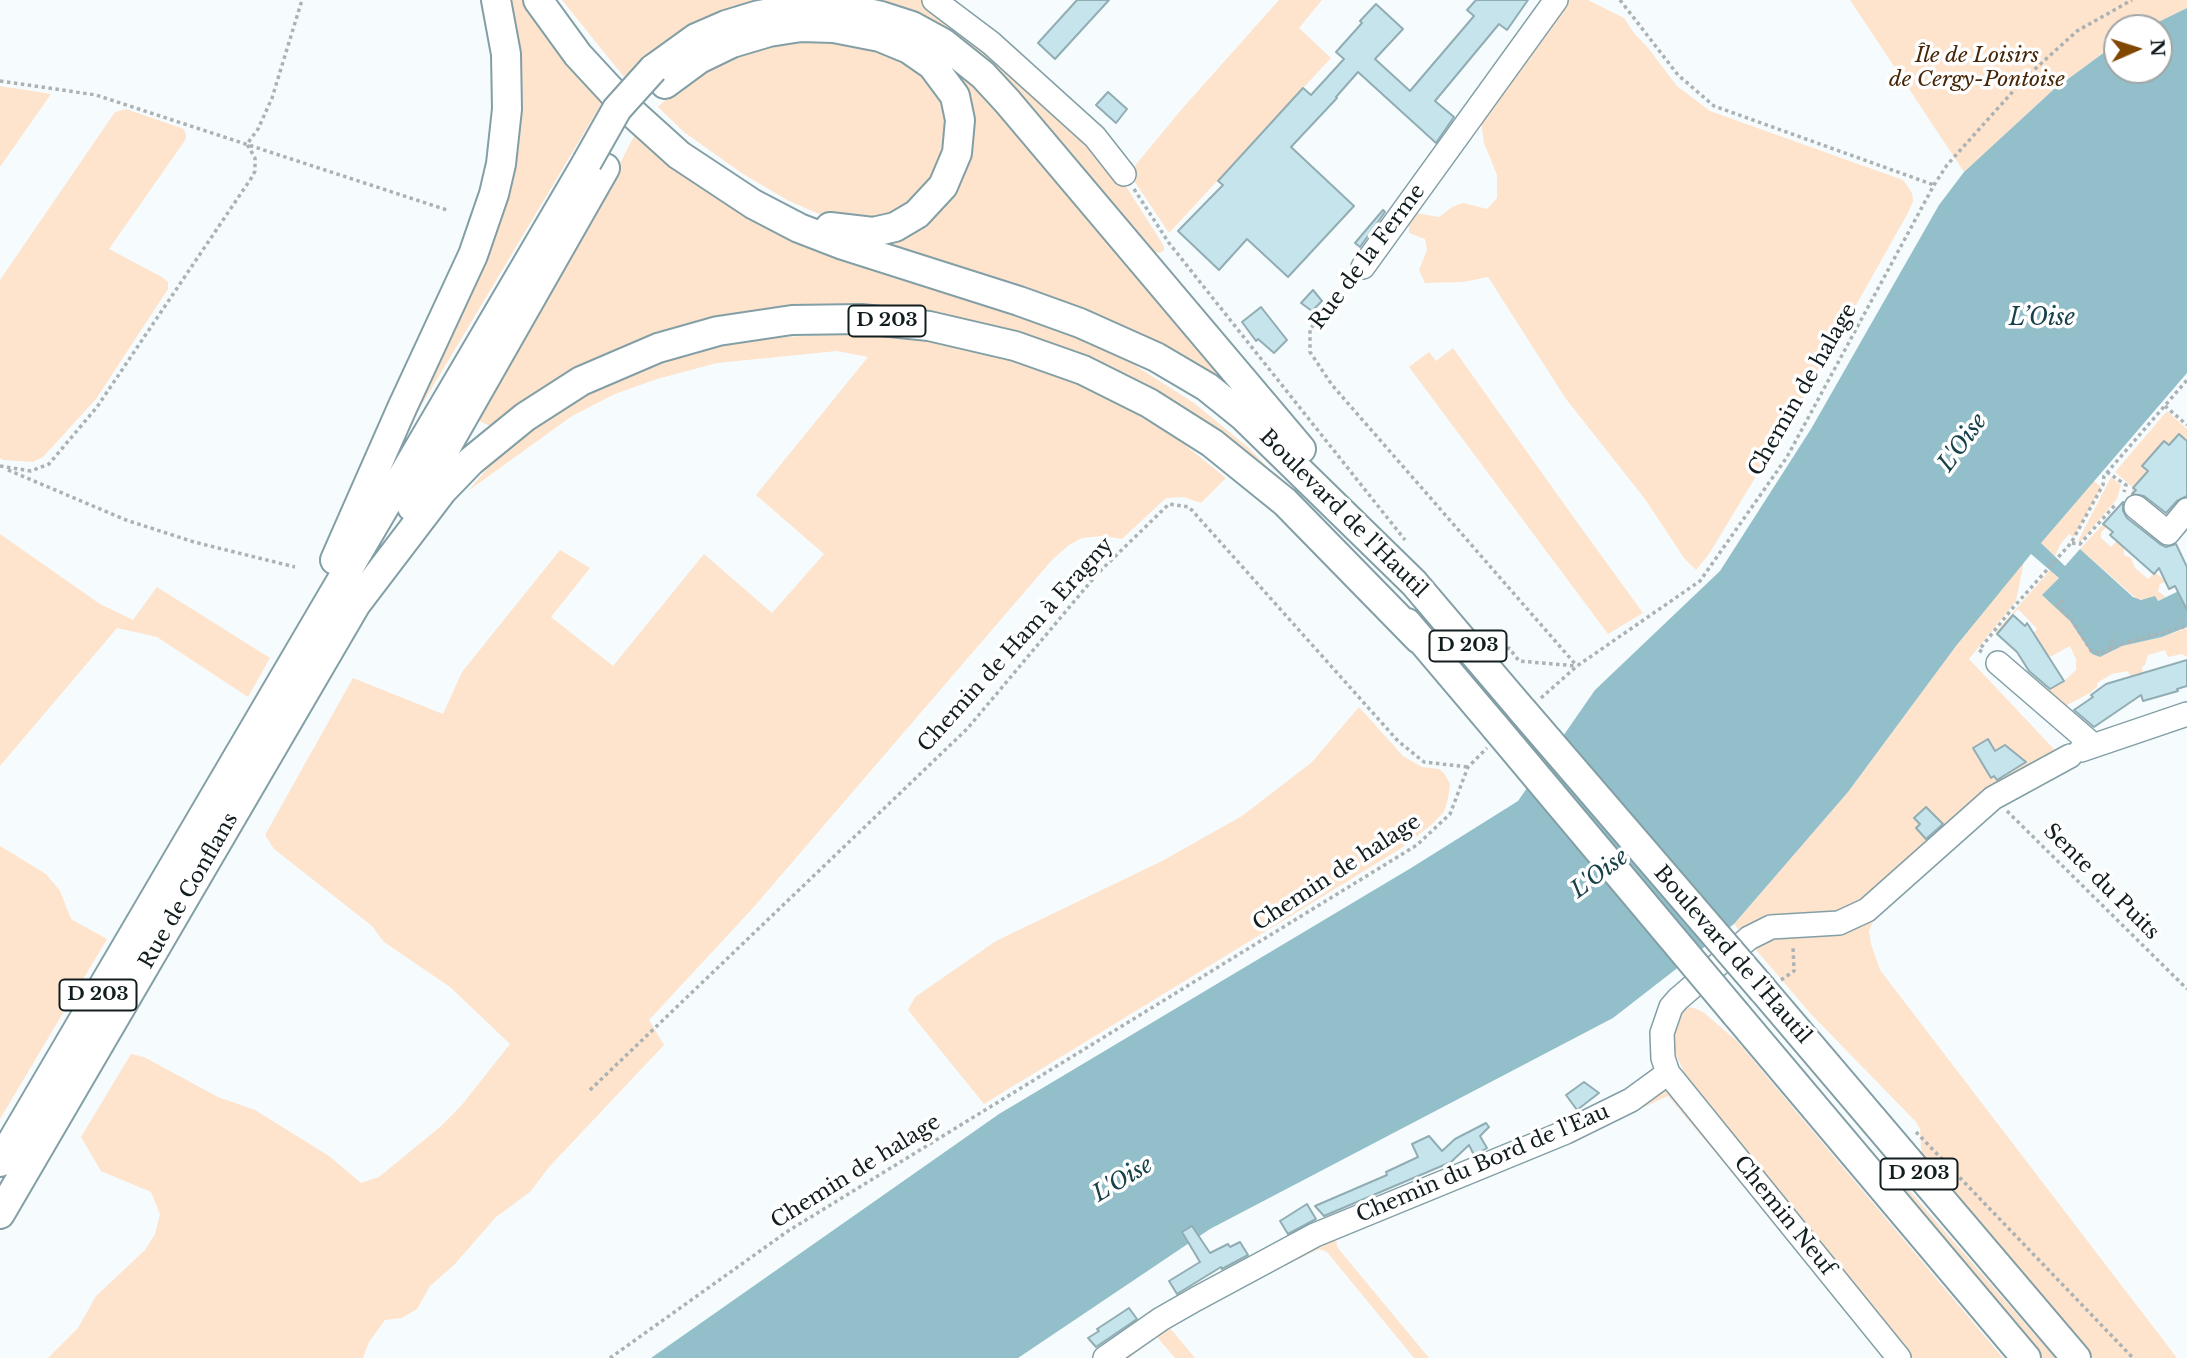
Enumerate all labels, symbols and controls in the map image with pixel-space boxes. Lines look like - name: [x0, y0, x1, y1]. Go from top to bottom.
- north arrow: [2103, 14, 2173, 84]
- text: N: [2146, 38, 2169, 58]
- park label: Île de Loisirs de Cergy-Pontoise: [1889, 43, 2065, 93]
- street label: Rue de la Ferme: [1305, 179, 1431, 335]
- street label: Chemin de halage: [1743, 299, 1863, 481]
- water label: L’Oise: [2009, 305, 2075, 333]
- road number: D 203: [848, 306, 926, 336]
- water label: L'Oise: [1933, 409, 1993, 477]
- street label: Boulevard de l'Hautil: [1254, 425, 1432, 603]
- street label: Chemin de Ham à Eragny: [913, 533, 1119, 757]
- road number: D 203: [1430, 631, 1506, 662]
- street label: Rue de Conflans: [134, 809, 244, 973]
- street label: Chemin de halage: [1248, 809, 1426, 937]
- street label: Sente du Puits: [2038, 819, 2164, 945]
- water label: L'Oise: [1566, 843, 1634, 905]
- street label: Boulevard de l'Hautil: [1648, 861, 1816, 1049]
- road number: D 203: [60, 979, 136, 1010]
- street label: Chemin du Bord de l'Eau: [1353, 1099, 1613, 1229]
- street label: Chemin de halage: [767, 1110, 945, 1234]
- water label: L'Oise: [1088, 1151, 1158, 1209]
- street label: Chemin Neuf: [1728, 1151, 1840, 1281]
- road number: D 203: [1881, 1158, 1958, 1190]

